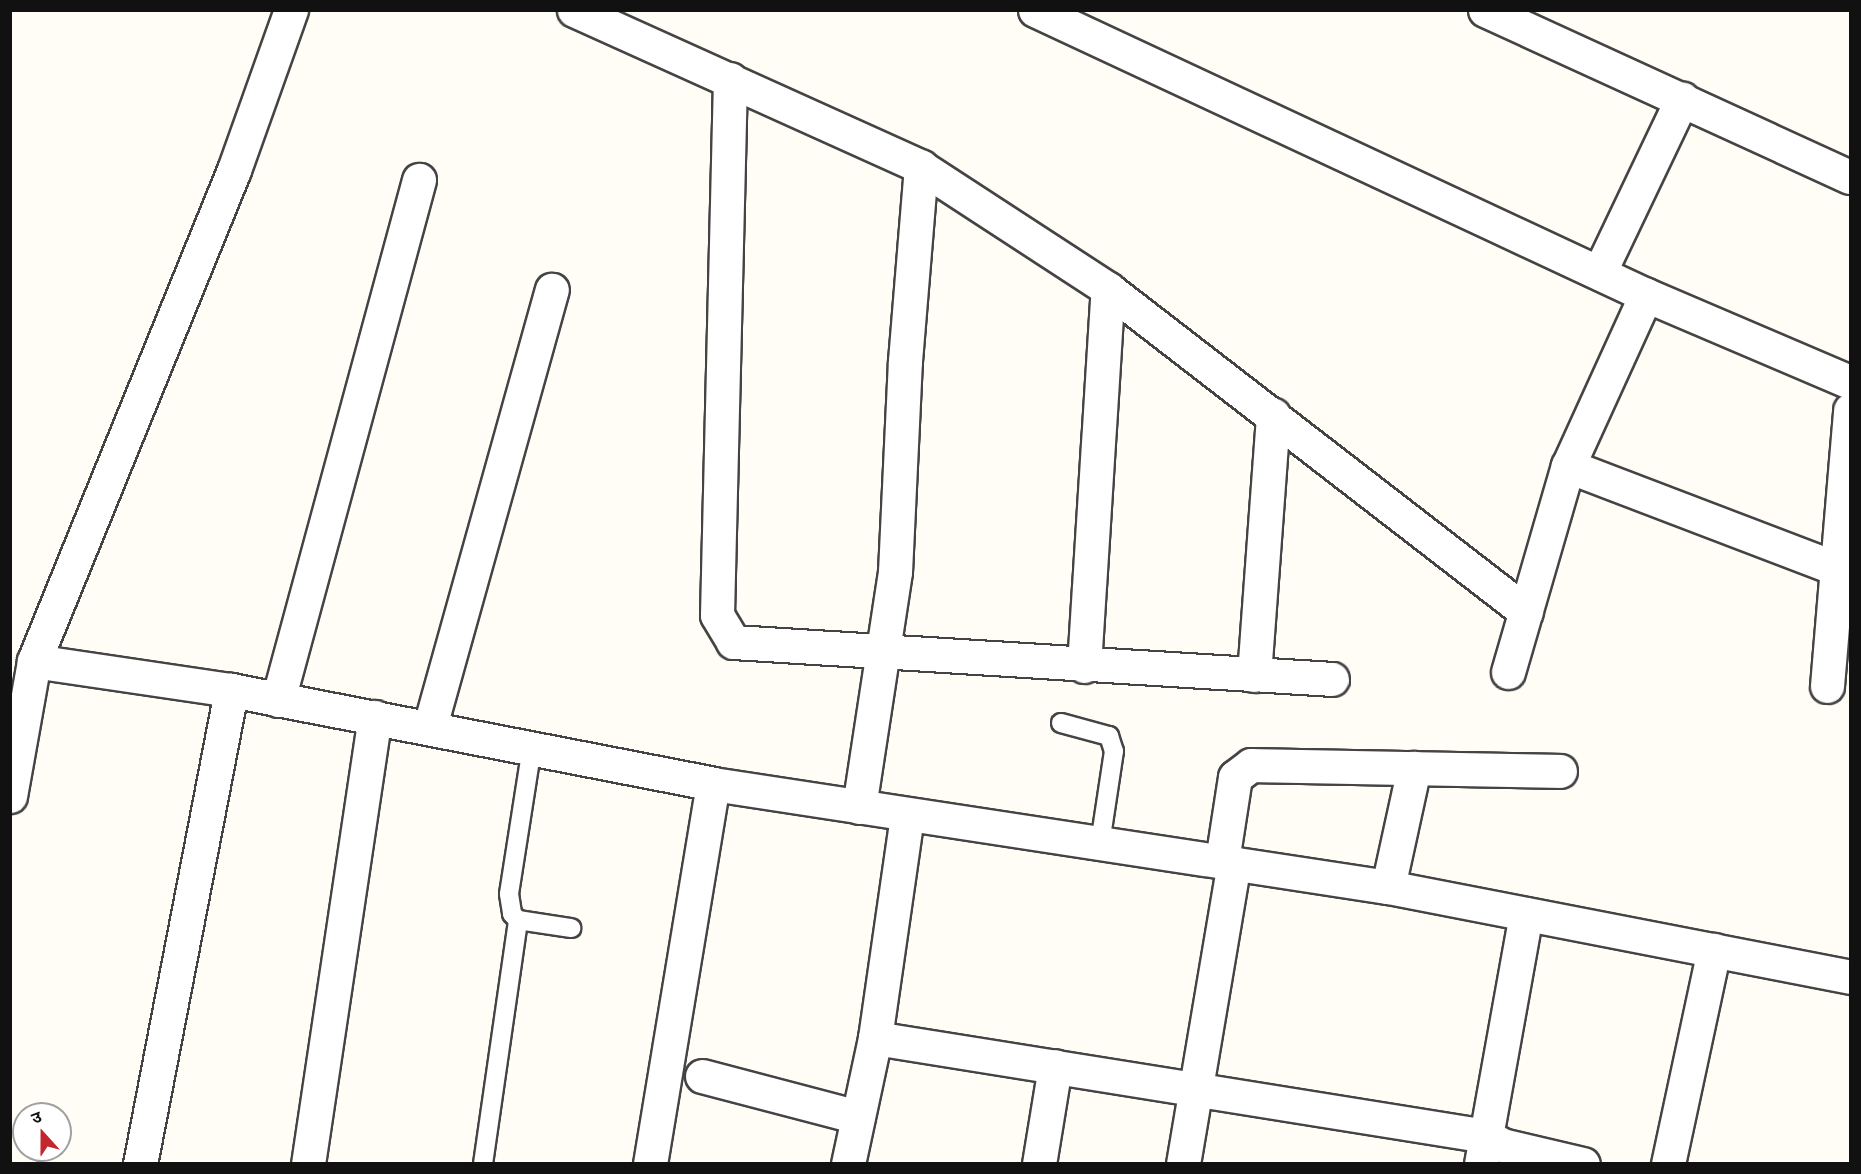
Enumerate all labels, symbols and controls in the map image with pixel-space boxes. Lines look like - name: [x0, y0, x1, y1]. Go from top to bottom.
- north arrow: [12, 1102, 72, 1162]
- text: उ: [28, 1105, 45, 1129]

